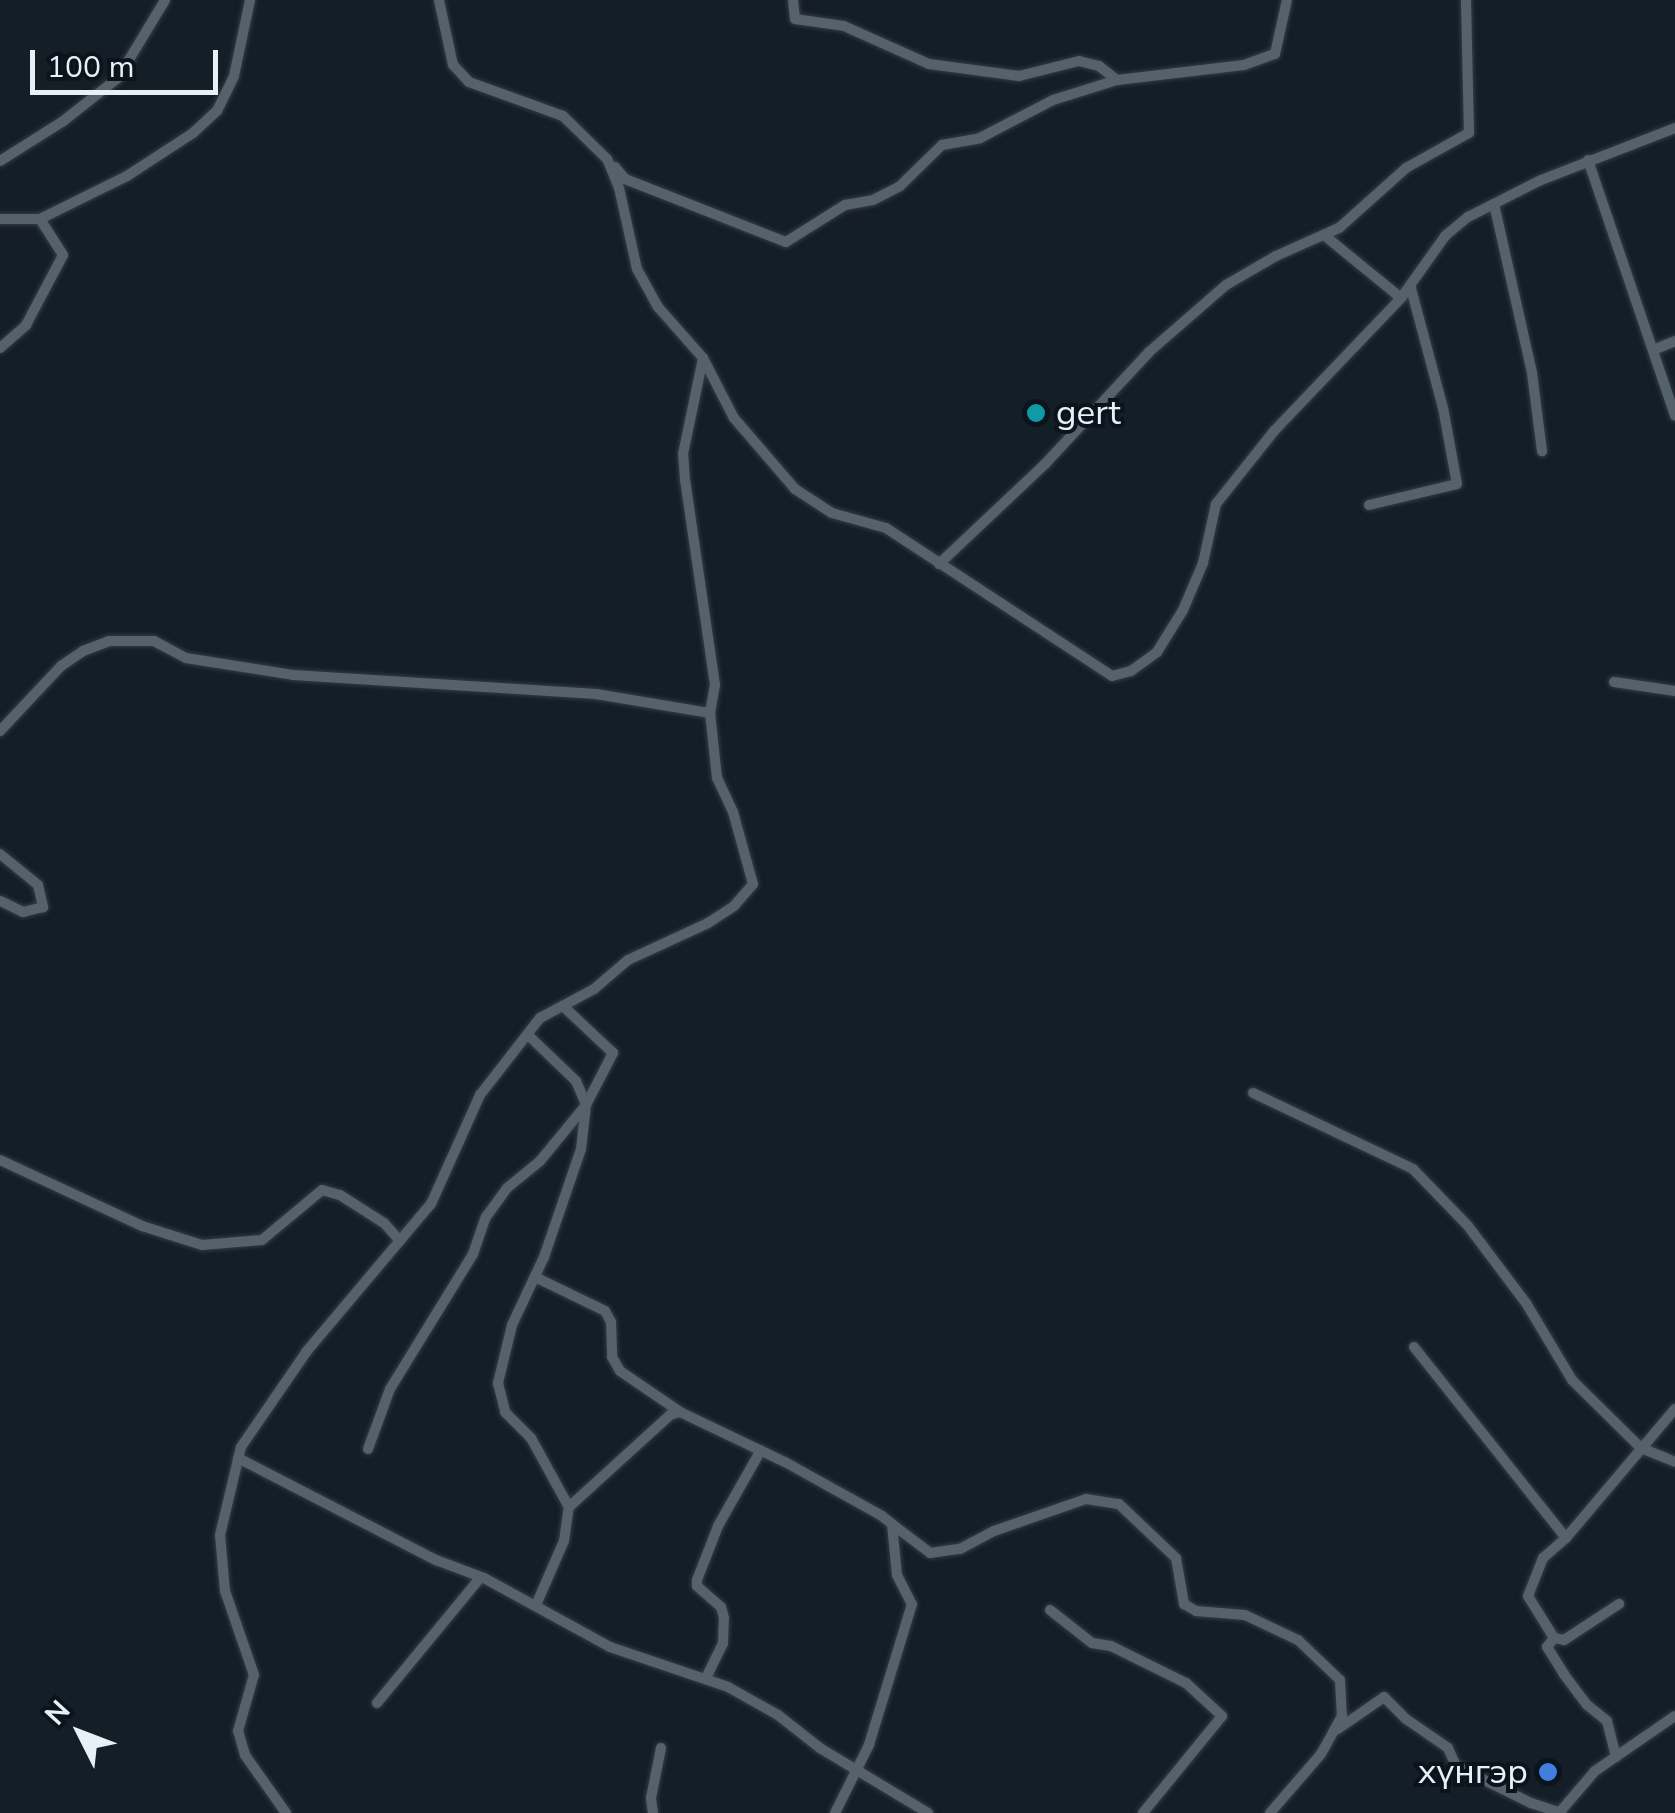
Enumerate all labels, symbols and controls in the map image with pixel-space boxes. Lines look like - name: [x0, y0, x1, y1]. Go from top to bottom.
- scale bar: [35, 30, 222, 92]
- text: 100 m: [47, 47, 134, 88]
- place label: gert: [1056, 392, 1121, 434]
- marker: gert: [1025, 402, 1047, 424]
- north arrow: [30, 1683, 130, 1783]
- text: N: [37, 1692, 79, 1733]
- place label: хүнгэр: [1418, 1751, 1528, 1793]
- marker: хүнгэр: [1537, 1761, 1559, 1783]

